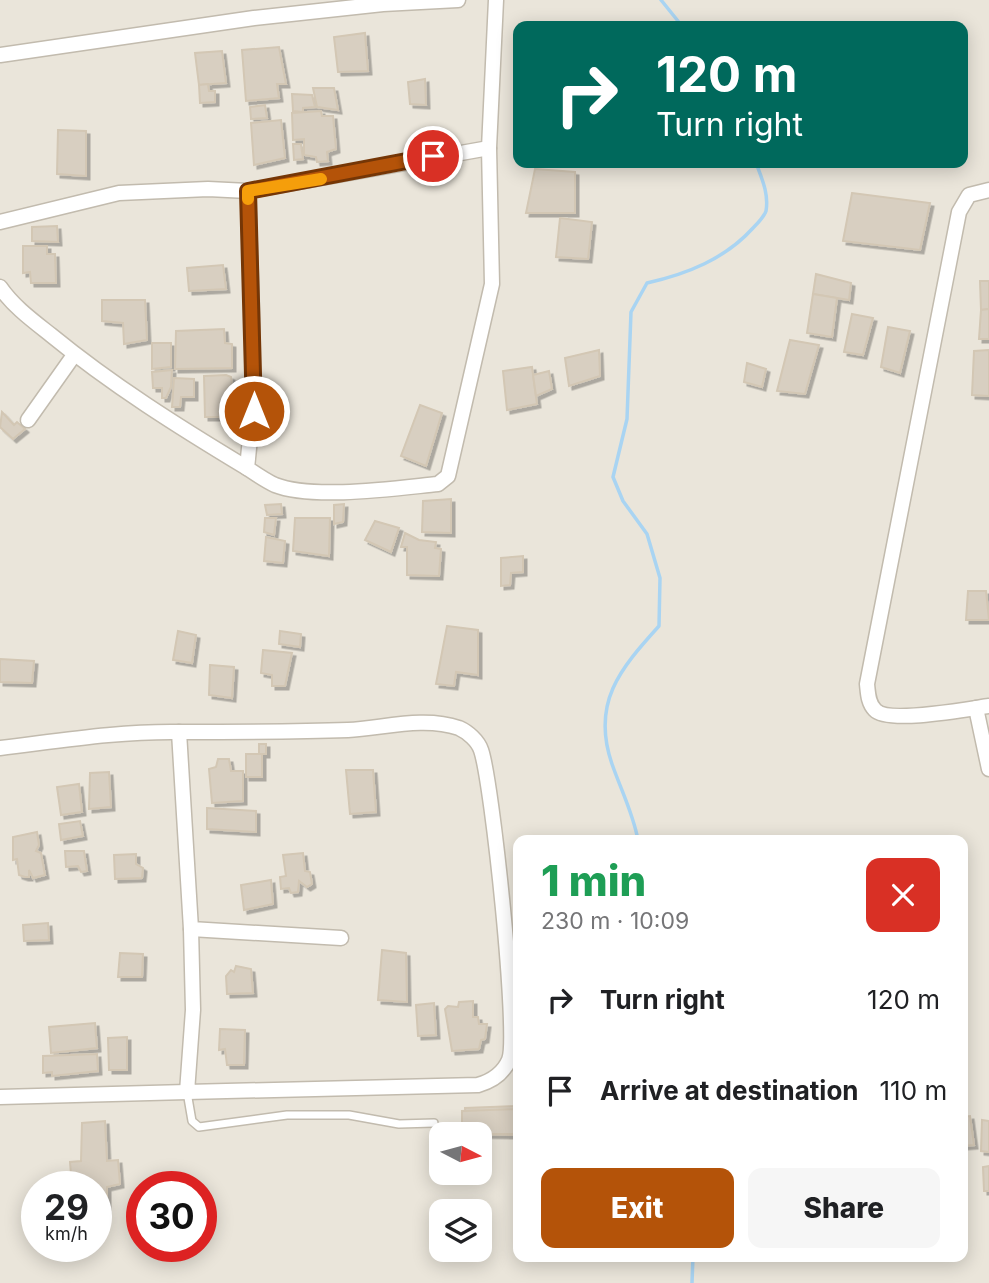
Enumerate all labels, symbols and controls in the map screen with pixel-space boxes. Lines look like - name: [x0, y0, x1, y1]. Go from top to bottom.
- text: 120 m: [656, 45, 797, 104]
- icon: right: [541, 49, 632, 140]
- text: Turn right: [656, 105, 803, 144]
- pin: [403, 126, 463, 186]
- icon: arrive: [414, 137, 452, 175]
- position arrow: [217, 374, 291, 448]
- text: 1 min: [541, 855, 646, 906]
- button: close: [866, 858, 940, 932]
- text: 230 m · 10:09: [541, 907, 689, 935]
- icon: right: [541, 981, 579, 1019]
- text: Turn right: [600, 984, 725, 1015]
- text: 120 m: [867, 984, 940, 1015]
- icon: arrive: [541, 1072, 579, 1110]
- text: Arrive at destination: [600, 1075, 859, 1106]
- text: 110 m: [880, 1075, 947, 1106]
- north arrow: [429, 1122, 492, 1185]
- map controls: [429, 1122, 492, 1262]
- button: Exit: [541, 1168, 734, 1248]
- button: Share: [748, 1168, 940, 1248]
- speed limit sign: 30: [126, 1171, 217, 1262]
- text: 29: [44, 1186, 89, 1228]
- button: layers: [429, 1199, 492, 1262]
- text: km/h: [45, 1223, 88, 1244]

